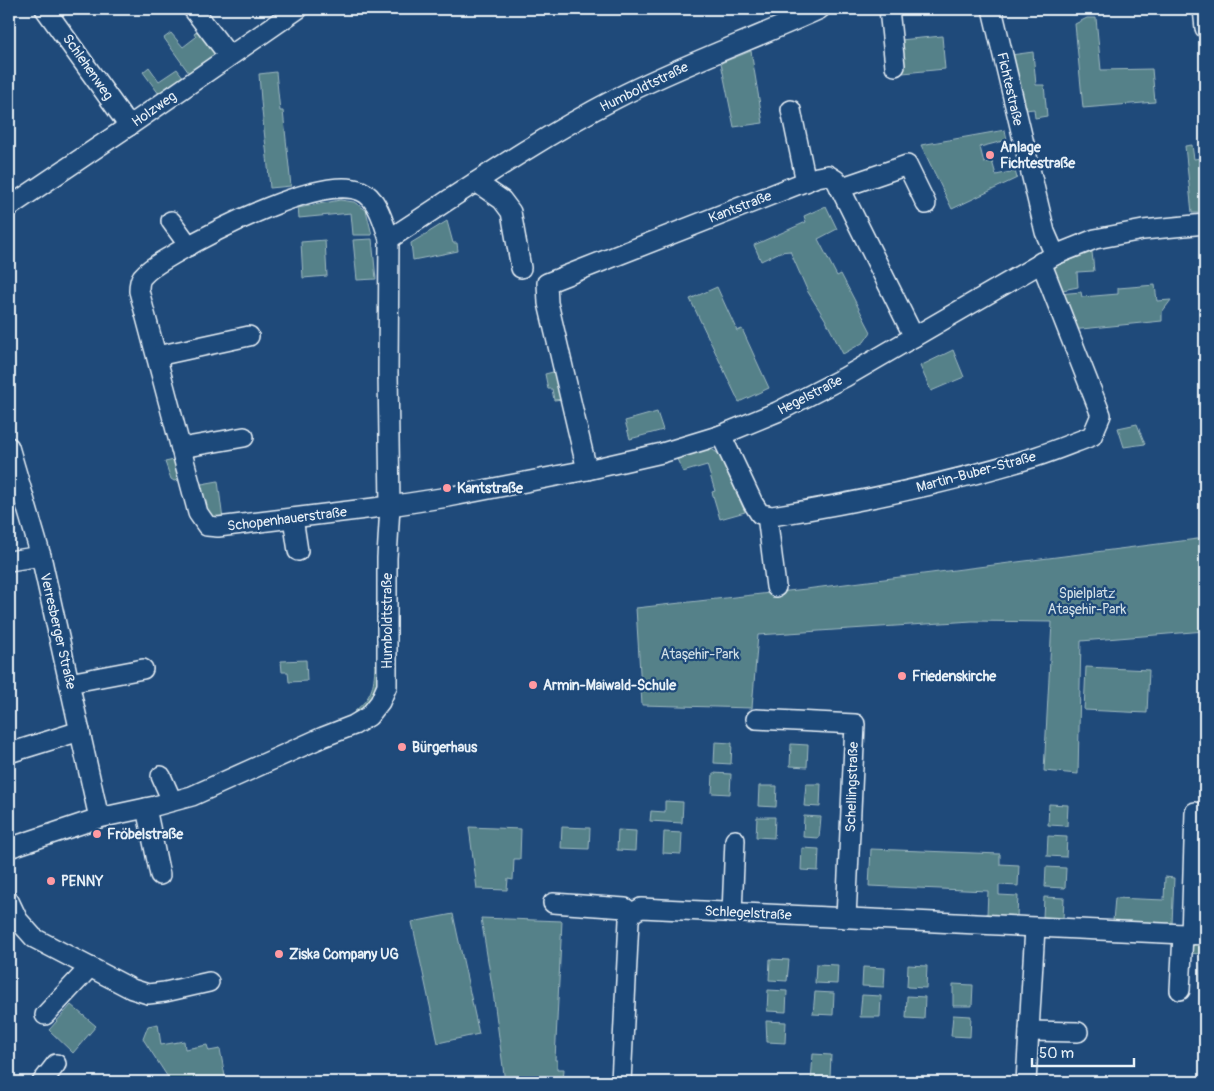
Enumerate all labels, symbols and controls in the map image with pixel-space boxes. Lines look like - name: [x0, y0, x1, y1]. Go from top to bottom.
- street label: Schlehenweg: [59, 31, 117, 103]
- street label: Fichtestraße: [993, 51, 1027, 128]
- street label: Humboldtstraße: [597, 58, 691, 116]
- street label: Holzweg: [128, 88, 180, 130]
- place label: Anlage Fichtestraße: [1000, 139, 1076, 172]
- marker: Anlage Fichtestraße: [984, 149, 996, 161]
- street label: Kantstraße: [706, 187, 774, 227]
- street label: Hegelstraße: [775, 371, 845, 419]
- street label: Martin-Buber-Straße: [914, 448, 1038, 496]
- place label: Kantstraße: [457, 480, 524, 497]
- marker: Kantstraße: [441, 482, 453, 494]
- street label: Schopenhauerstraße: [226, 503, 348, 535]
- street label: Verresberger Straße: [36, 571, 80, 691]
- street label: Humboldtstraße: [379, 573, 396, 669]
- park label: Spielplatz Ataşehir-Park: [1048, 585, 1127, 618]
- park label: Ataşehir-Park: [661, 646, 740, 663]
- place label: Friedenskirche: [912, 668, 997, 685]
- marker: Friedenskirche: [896, 670, 908, 682]
- place label: Armin-Maiwald-Schule: [543, 677, 677, 694]
- marker: Armin-Maiwald-Schule: [527, 679, 539, 691]
- place label: Bürgerhaus: [412, 739, 478, 756]
- marker: Bürgerhaus: [396, 741, 408, 753]
- street label: Schellingstraße: [842, 741, 862, 833]
- place label: Fröbelstraße: [107, 826, 184, 843]
- marker: Fröbelstraße: [91, 828, 103, 840]
- place label: PENNY: [61, 873, 104, 890]
- marker: PENNY: [45, 875, 57, 887]
- street label: Schlegelstraße: [704, 902, 792, 924]
- place label: Ziska Company UG: [289, 946, 399, 963]
- marker: Ziska Company UG: [273, 948, 285, 960]
- scale bar: [1032, 1036, 1134, 1068]
- text: 50 m: [1039, 1044, 1074, 1063]

